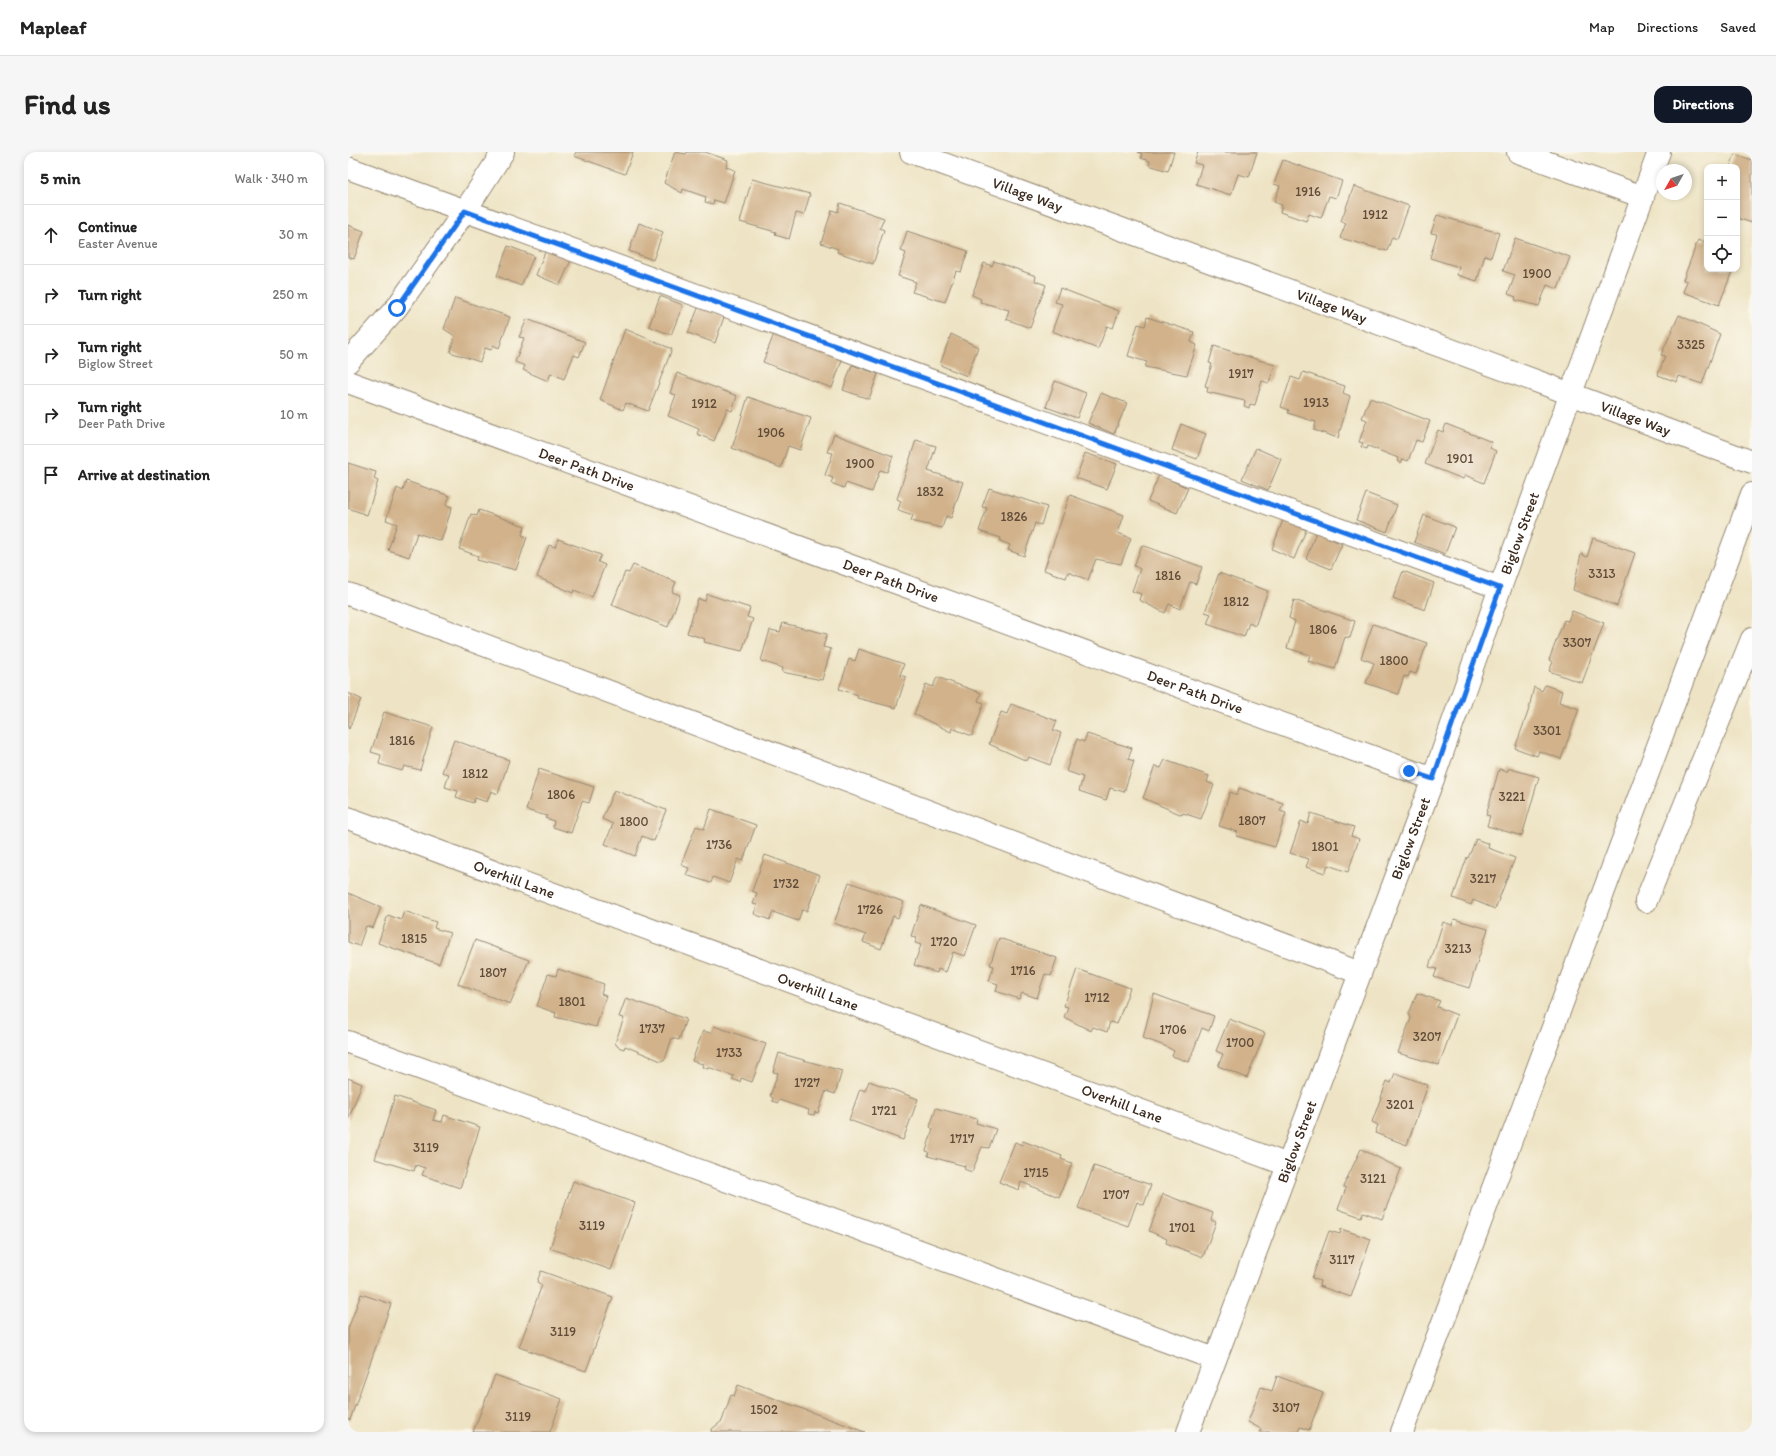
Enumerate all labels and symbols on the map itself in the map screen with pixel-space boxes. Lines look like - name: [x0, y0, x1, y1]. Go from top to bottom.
- north arrow: [1656, 164, 1692, 200]
- street label: Village Way: [990, 173, 1065, 216]
- house number: 1916: [1295, 184, 1321, 199]
- house number: 1912: [1362, 207, 1388, 222]
- house number: 1900: [1523, 266, 1551, 281]
- street label: Village Way: [1294, 285, 1369, 327]
- route start: [388, 299, 406, 317]
- house number: 3325: [1677, 337, 1705, 352]
- house number: 1917: [1228, 366, 1254, 381]
- house number: 1913: [1303, 395, 1329, 410]
- house number: 1912: [691, 396, 717, 411]
- street label: Village Way: [1598, 397, 1673, 440]
- house number: 1906: [757, 425, 785, 440]
- street label: Deer Path Drive: [536, 444, 637, 495]
- house number: 1901: [1447, 451, 1473, 466]
- house number: 1900: [846, 456, 874, 471]
- house number: 1832: [916, 484, 944, 499]
- street label: Biglow Street: [1497, 489, 1543, 577]
- house number: 1826: [1001, 509, 1028, 524]
- street label: Deer Path Drive: [840, 555, 941, 606]
- house number: 3313: [1588, 566, 1616, 581]
- house number: 1816: [1155, 568, 1181, 583]
- house number: 1812: [1223, 594, 1249, 609]
- house number: 1806: [1309, 622, 1337, 637]
- house number: 3307: [1563, 635, 1592, 650]
- house number: 1800: [1379, 653, 1409, 668]
- street label: Deer Path Drive: [1145, 666, 1245, 718]
- house number: 3301: [1533, 723, 1561, 738]
- house number: 1816: [389, 733, 415, 748]
- route end: [1400, 762, 1418, 780]
- house number: 1812: [462, 766, 488, 781]
- house number: 1806: [547, 787, 575, 802]
- house number: 3221: [1499, 789, 1525, 804]
- street label: Biglow Street: [1387, 794, 1434, 882]
- house number: 1807: [1238, 813, 1266, 828]
- house number: 1800: [619, 814, 649, 829]
- house number: 1736: [706, 837, 732, 852]
- house number: 1801: [1311, 839, 1339, 854]
- street label: Overhill Lane: [471, 856, 557, 903]
- house number: 3217: [1470, 871, 1497, 886]
- house number: 1732: [773, 876, 799, 891]
- house number: 1726: [857, 902, 883, 917]
- house number: 1815: [401, 931, 427, 946]
- house number: 1720: [930, 934, 958, 949]
- house number: 3213: [1444, 941, 1472, 956]
- house number: 1716: [1010, 963, 1036, 978]
- house number: 1807: [479, 965, 507, 980]
- street label: Overhill Lane: [775, 968, 861, 1015]
- house number: 1712: [1084, 990, 1110, 1005]
- house number: 1801: [558, 994, 586, 1009]
- house number: 1737: [639, 1021, 666, 1036]
- house number: 1706: [1159, 1022, 1187, 1037]
- house number: 3207: [1413, 1029, 1442, 1044]
- house number: 1700: [1226, 1035, 1254, 1050]
- house number: 1733: [716, 1045, 742, 1060]
- house number: 1727: [794, 1075, 820, 1090]
- street label: Overhill Lane: [1079, 1080, 1165, 1127]
- house number: 3201: [1386, 1097, 1414, 1112]
- street label: Biglow Street: [1273, 1098, 1321, 1185]
- house number: 1721: [871, 1103, 897, 1118]
- house number: 1717: [950, 1131, 975, 1146]
- house number: 3119: [413, 1140, 439, 1155]
- house number: 1715: [1023, 1165, 1049, 1180]
- house number: 3121: [1360, 1171, 1386, 1186]
- house number: 1707: [1103, 1187, 1130, 1202]
- house number: 3119: [579, 1218, 605, 1233]
- house number: 1701: [1169, 1220, 1195, 1235]
- house number: 3117: [1329, 1252, 1355, 1267]
- house number: 3119: [550, 1324, 576, 1339]
- house number: 3107: [1272, 1400, 1300, 1415]
- house number: 1502: [750, 1402, 778, 1417]
- house number: 3119: [505, 1409, 531, 1424]

